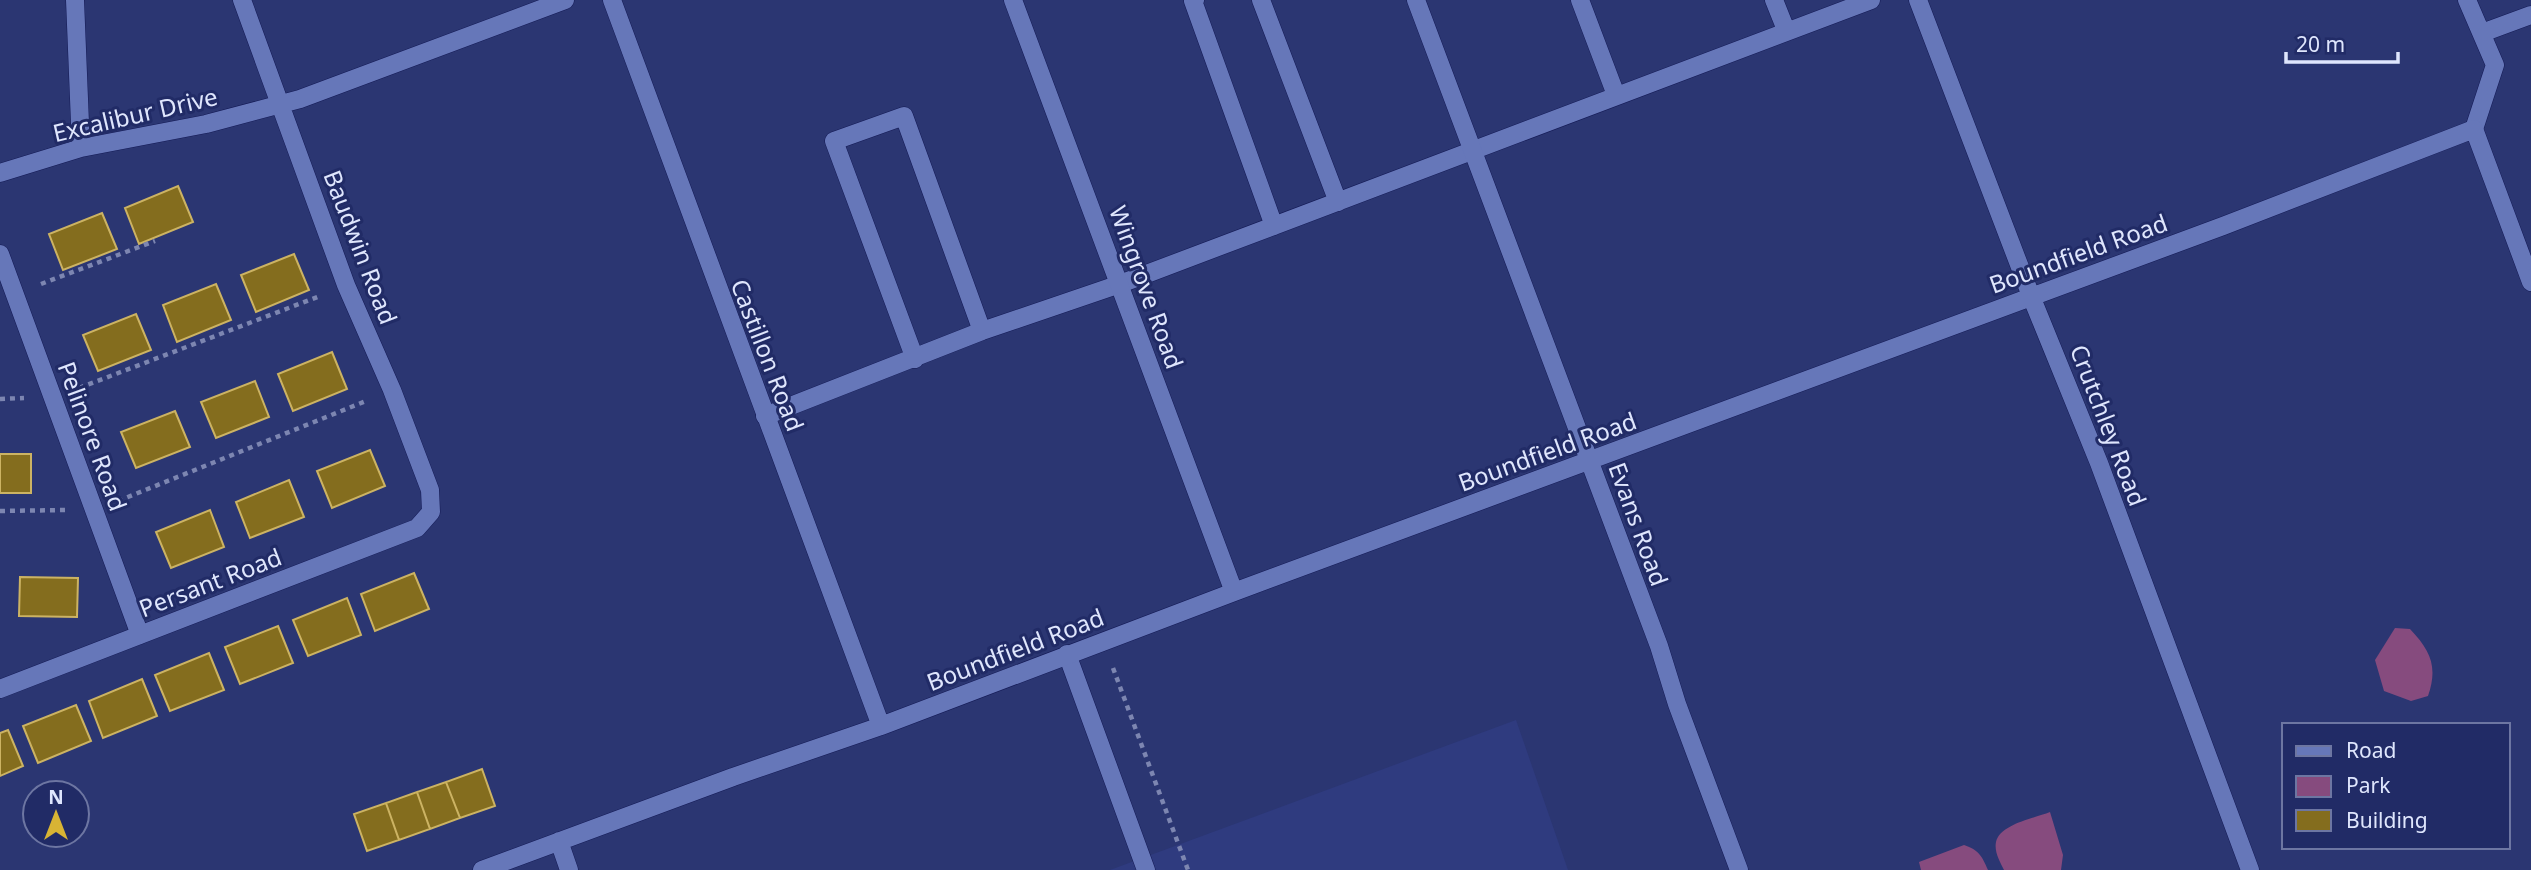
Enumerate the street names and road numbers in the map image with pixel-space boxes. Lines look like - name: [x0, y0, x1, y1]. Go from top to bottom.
- street label: Excalibur Drive: [49, 79, 221, 149]
- street label: Baudwin Road: [316, 165, 406, 329]
- street label: Wingrove Road: [1102, 201, 1192, 373]
- street label: Boundfield Road: [1984, 205, 2172, 301]
- street label: Castillon Road: [724, 274, 812, 436]
- street label: Crutchley Road: [2063, 340, 2155, 510]
- street label: Pelinore Road: [51, 357, 135, 515]
- street label: Boundfield Road: [1453, 403, 1641, 499]
- street label: Evans Road: [1601, 458, 1677, 590]
- street label: Persant Road: [134, 540, 286, 624]
- street label: Boundfield Road: [922, 600, 1108, 698]

